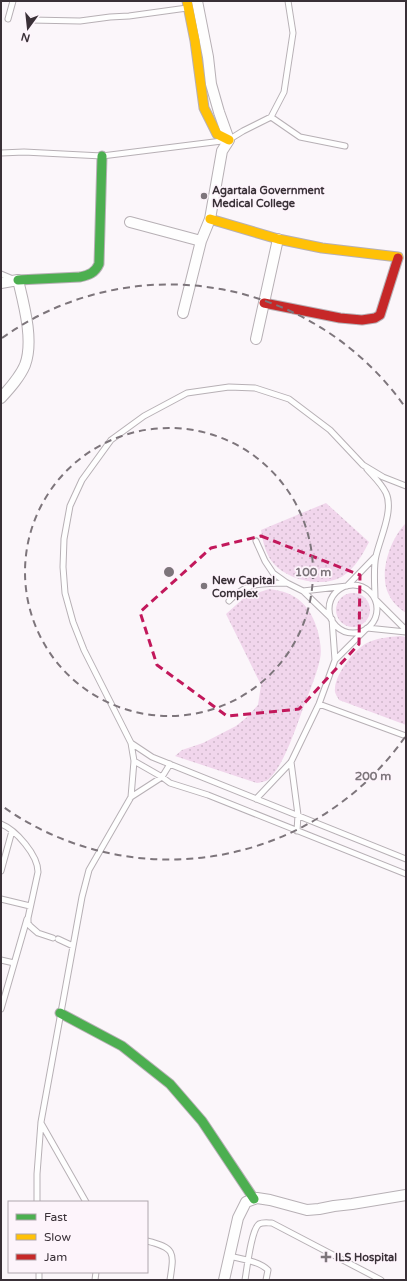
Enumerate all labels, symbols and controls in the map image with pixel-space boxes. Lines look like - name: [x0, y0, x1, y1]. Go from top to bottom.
- north arrow: [8, 8, 48, 48]
- text: N: [20, 30, 31, 45]
- place label: Agartala Government Medical College: [212, 184, 325, 211]
- marker: Agartala Government Medical College: [199, 191, 209, 201]
- centre of rings: [162, 565, 176, 579]
- text: 100 m: [295, 565, 331, 579]
- place label: New Capital Complex: [212, 574, 275, 601]
- marker: New Capital Complex: [199, 581, 209, 591]
- text: 200 m: [355, 769, 391, 783]
- legend: [8, 1201, 148, 1273]
- text: Fast: [44, 1210, 68, 1224]
- text: Slow: [44, 1230, 71, 1244]
- text: Jam: [44, 1250, 67, 1264]
- marker: ILS Hospital: [320, 1251, 332, 1263]
- place label: ILS Hospital: [335, 1251, 397, 1265]

